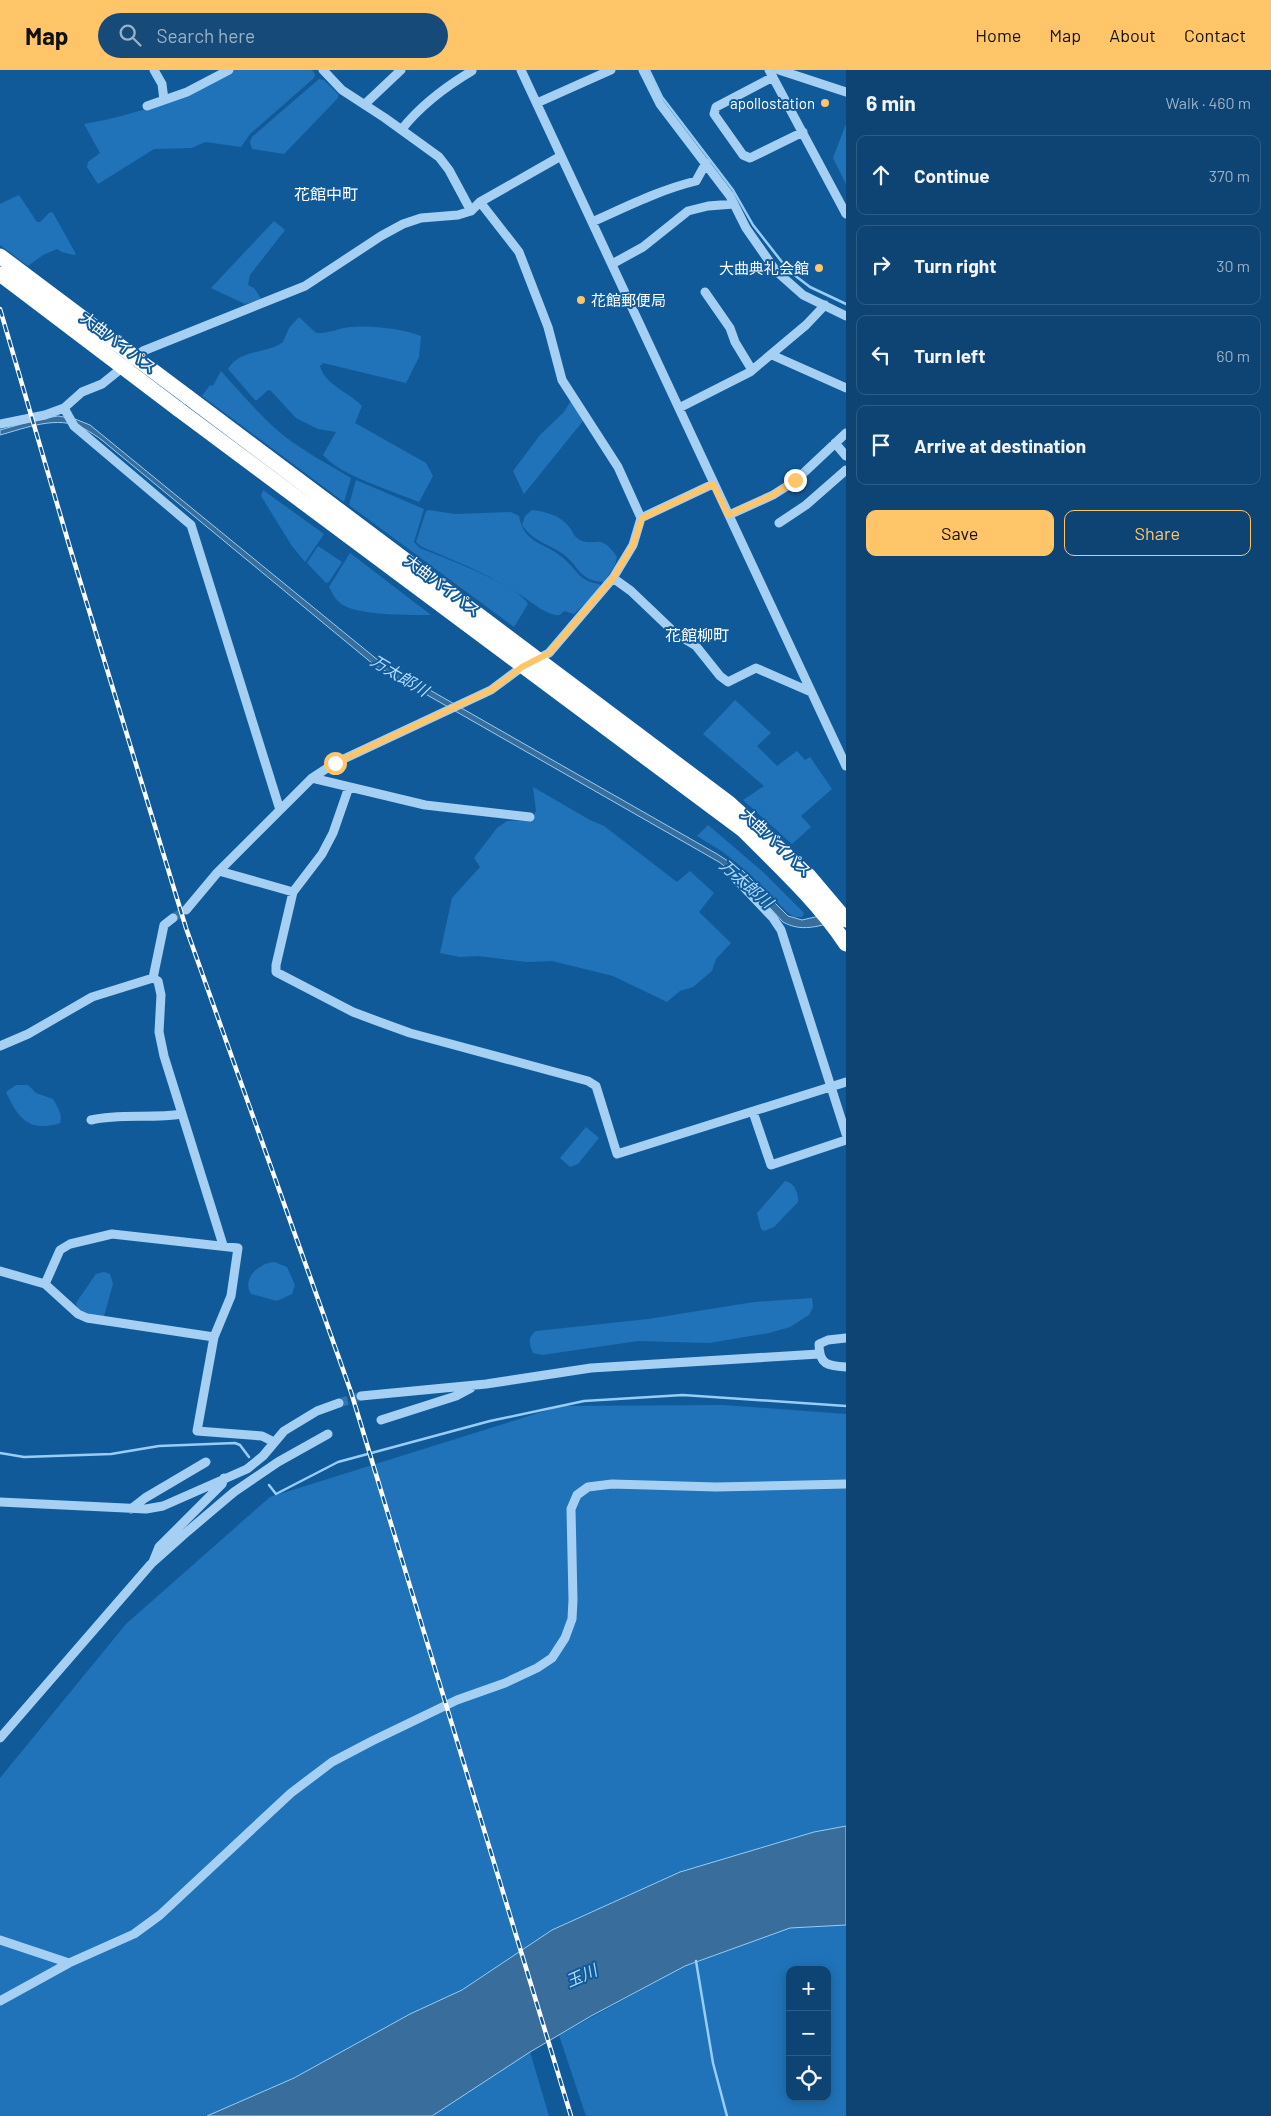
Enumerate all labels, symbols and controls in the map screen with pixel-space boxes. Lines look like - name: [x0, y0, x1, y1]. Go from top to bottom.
- search box: [98, 13, 448, 58]
- text: Map: [25, 21, 68, 50]
- icon: search: [116, 21, 144, 49]
- text: Search here: [156, 24, 255, 47]
- text: Home: [975, 24, 1021, 46]
- text: Map: [1049, 24, 1081, 46]
- text: About: [1109, 24, 1156, 46]
- text: Contact: [1184, 24, 1246, 46]
- text: 6 min: [866, 90, 916, 115]
- text: Walk · 460 m: [1166, 93, 1251, 112]
- place label: apollostation: [730, 94, 815, 112]
- marker: apollostation: [819, 97, 831, 109]
- icon: ahead: [867, 161, 895, 189]
- text: Continue: [914, 164, 990, 187]
- text: 370 m: [1209, 166, 1250, 185]
- district label: 花館中町: [294, 184, 358, 203]
- icon: right: [867, 251, 895, 279]
- text: Turn right: [914, 254, 996, 277]
- text: 30 m: [1216, 256, 1250, 275]
- place label: 大曲典礼会館: [719, 259, 809, 277]
- marker: 大曲典礼会館: [813, 262, 825, 274]
- place label: 花館郵便局: [591, 291, 666, 309]
- marker: 花館郵便局: [575, 294, 587, 306]
- street label: 大曲バイパス: [78, 308, 160, 376]
- icon: left: [867, 341, 895, 369]
- text: Turn left: [914, 344, 985, 367]
- text: 60 m: [1216, 346, 1250, 365]
- icon: arrive: [867, 431, 895, 459]
- text: Arrive at destination: [914, 434, 1086, 457]
- route end: [784, 469, 807, 492]
- button: Save: [866, 510, 1054, 556]
- button: Share: [1064, 510, 1251, 556]
- street label: 大曲バイパス: [402, 551, 484, 619]
- district label: 花館柳町: [665, 625, 729, 644]
- water label: 万太郎川: [368, 650, 434, 701]
- route start: [324, 752, 347, 775]
- street label: 大曲バイパス: [738, 804, 816, 880]
- water label: 万太郎川: [717, 855, 779, 912]
- water label: 玉川: [563, 1959, 601, 1990]
- map controls: [786, 1966, 831, 2101]
- button: +: [786, 1966, 831, 2011]
- button: −: [786, 2011, 831, 2056]
- button: locate: [786, 2056, 831, 2101]

